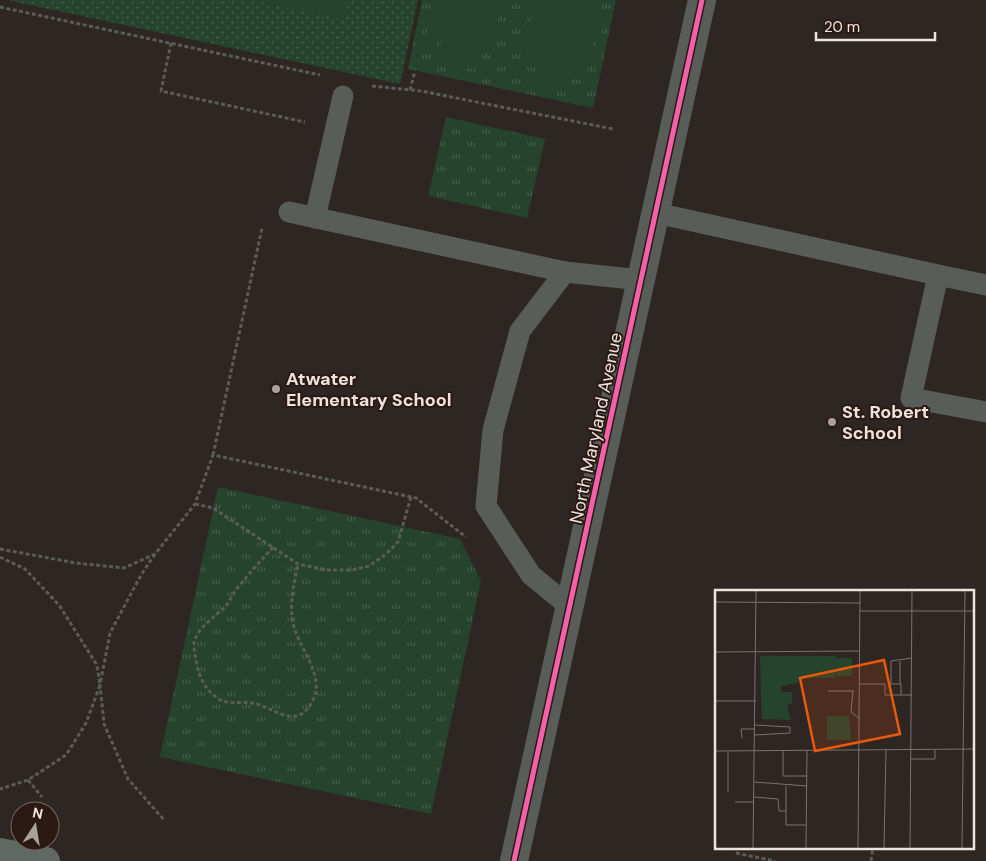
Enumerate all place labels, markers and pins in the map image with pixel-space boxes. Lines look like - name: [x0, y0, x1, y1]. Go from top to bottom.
- place label: Atwater Elementary School: [286, 367, 452, 412]
- marker: Atwater Elementary School: [270, 383, 282, 395]
- place label: St. Robert School: [842, 400, 929, 445]
- marker: St. Robert School: [826, 416, 838, 428]

